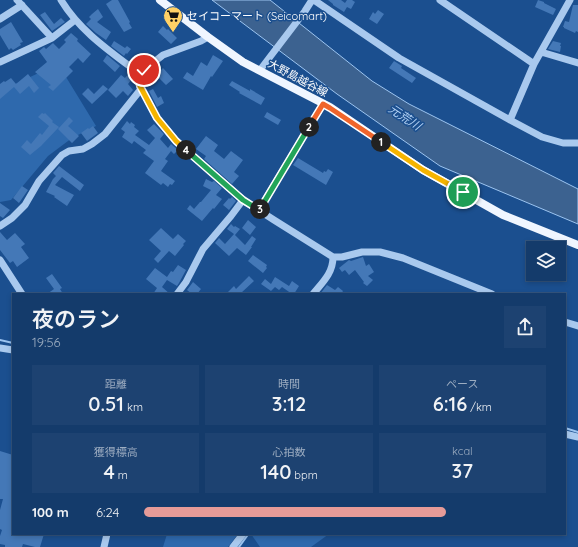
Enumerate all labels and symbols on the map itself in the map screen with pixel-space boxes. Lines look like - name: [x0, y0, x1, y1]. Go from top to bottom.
- supermarket icon: セイコーマート (Seicomart): [162, 5, 184, 33]
- place label: セイコーマート (Seicomart): [187, 9, 327, 23]
- pin: [127, 53, 161, 87]
- street label: 大野島越谷線: [266, 56, 330, 100]
- water label: 元荒川: [386, 101, 426, 134]
- pin: 2: [299, 117, 319, 137]
- pin: 1: [371, 132, 391, 152]
- pin: 4: [176, 140, 196, 160]
- pin: [446, 175, 480, 209]
- pin: 3: [250, 199, 270, 219]

